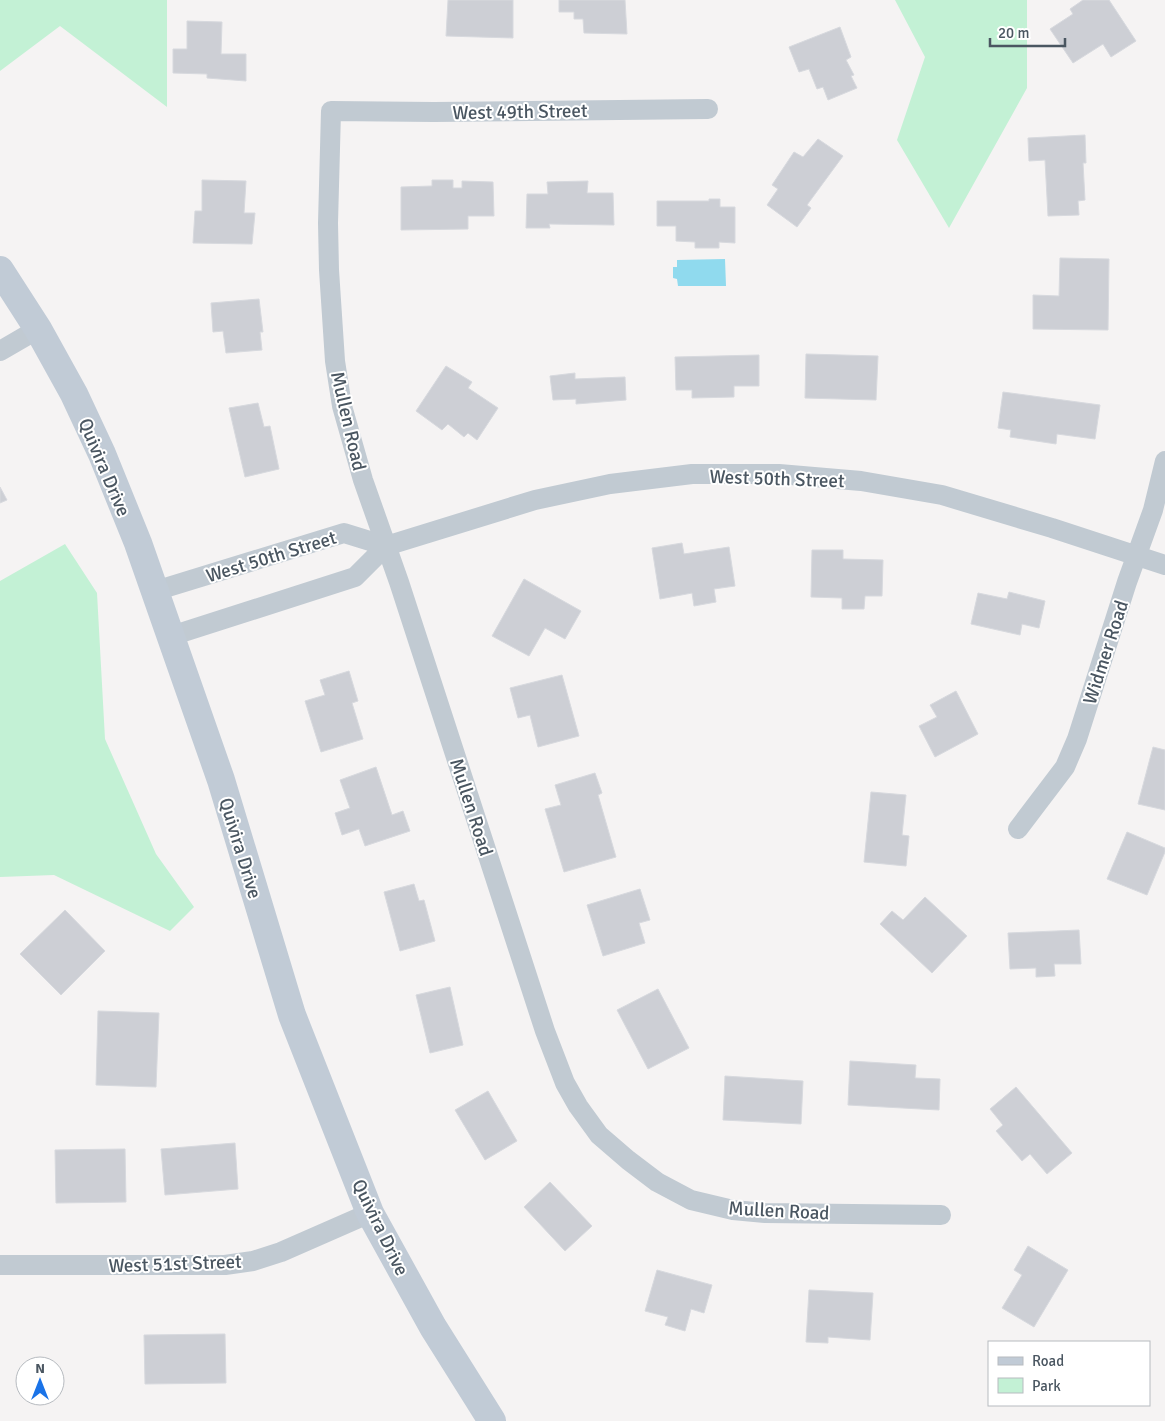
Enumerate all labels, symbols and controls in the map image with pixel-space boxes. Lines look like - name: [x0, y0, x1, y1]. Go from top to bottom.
- scale bar: [990, 15, 1065, 47]
- text: 20 m: [998, 24, 1029, 42]
- street label: West 49th Street: [452, 99, 588, 125]
- street label: Mullen Road: [325, 369, 371, 473]
- street label: Quivira Drive: [73, 415, 136, 520]
- street label: West 50th Street: [709, 465, 845, 493]
- street label: West 50th Street: [203, 526, 340, 588]
- street label: Widmer Road: [1078, 597, 1134, 707]
- street label: Mullen Road: [444, 755, 498, 859]
- street label: Quivira Drive: [213, 795, 267, 902]
- street label: Quivira Drive: [346, 1175, 414, 1280]
- street label: Mullen Road: [728, 1196, 830, 1226]
- street label: West 51st Street: [108, 1250, 242, 1278]
- legend: [988, 1341, 1150, 1406]
- text: Road: [1032, 1352, 1064, 1370]
- north arrow: [15, 1356, 65, 1406]
- text: N: [35, 1360, 45, 1377]
- text: Park: [1032, 1377, 1061, 1395]

